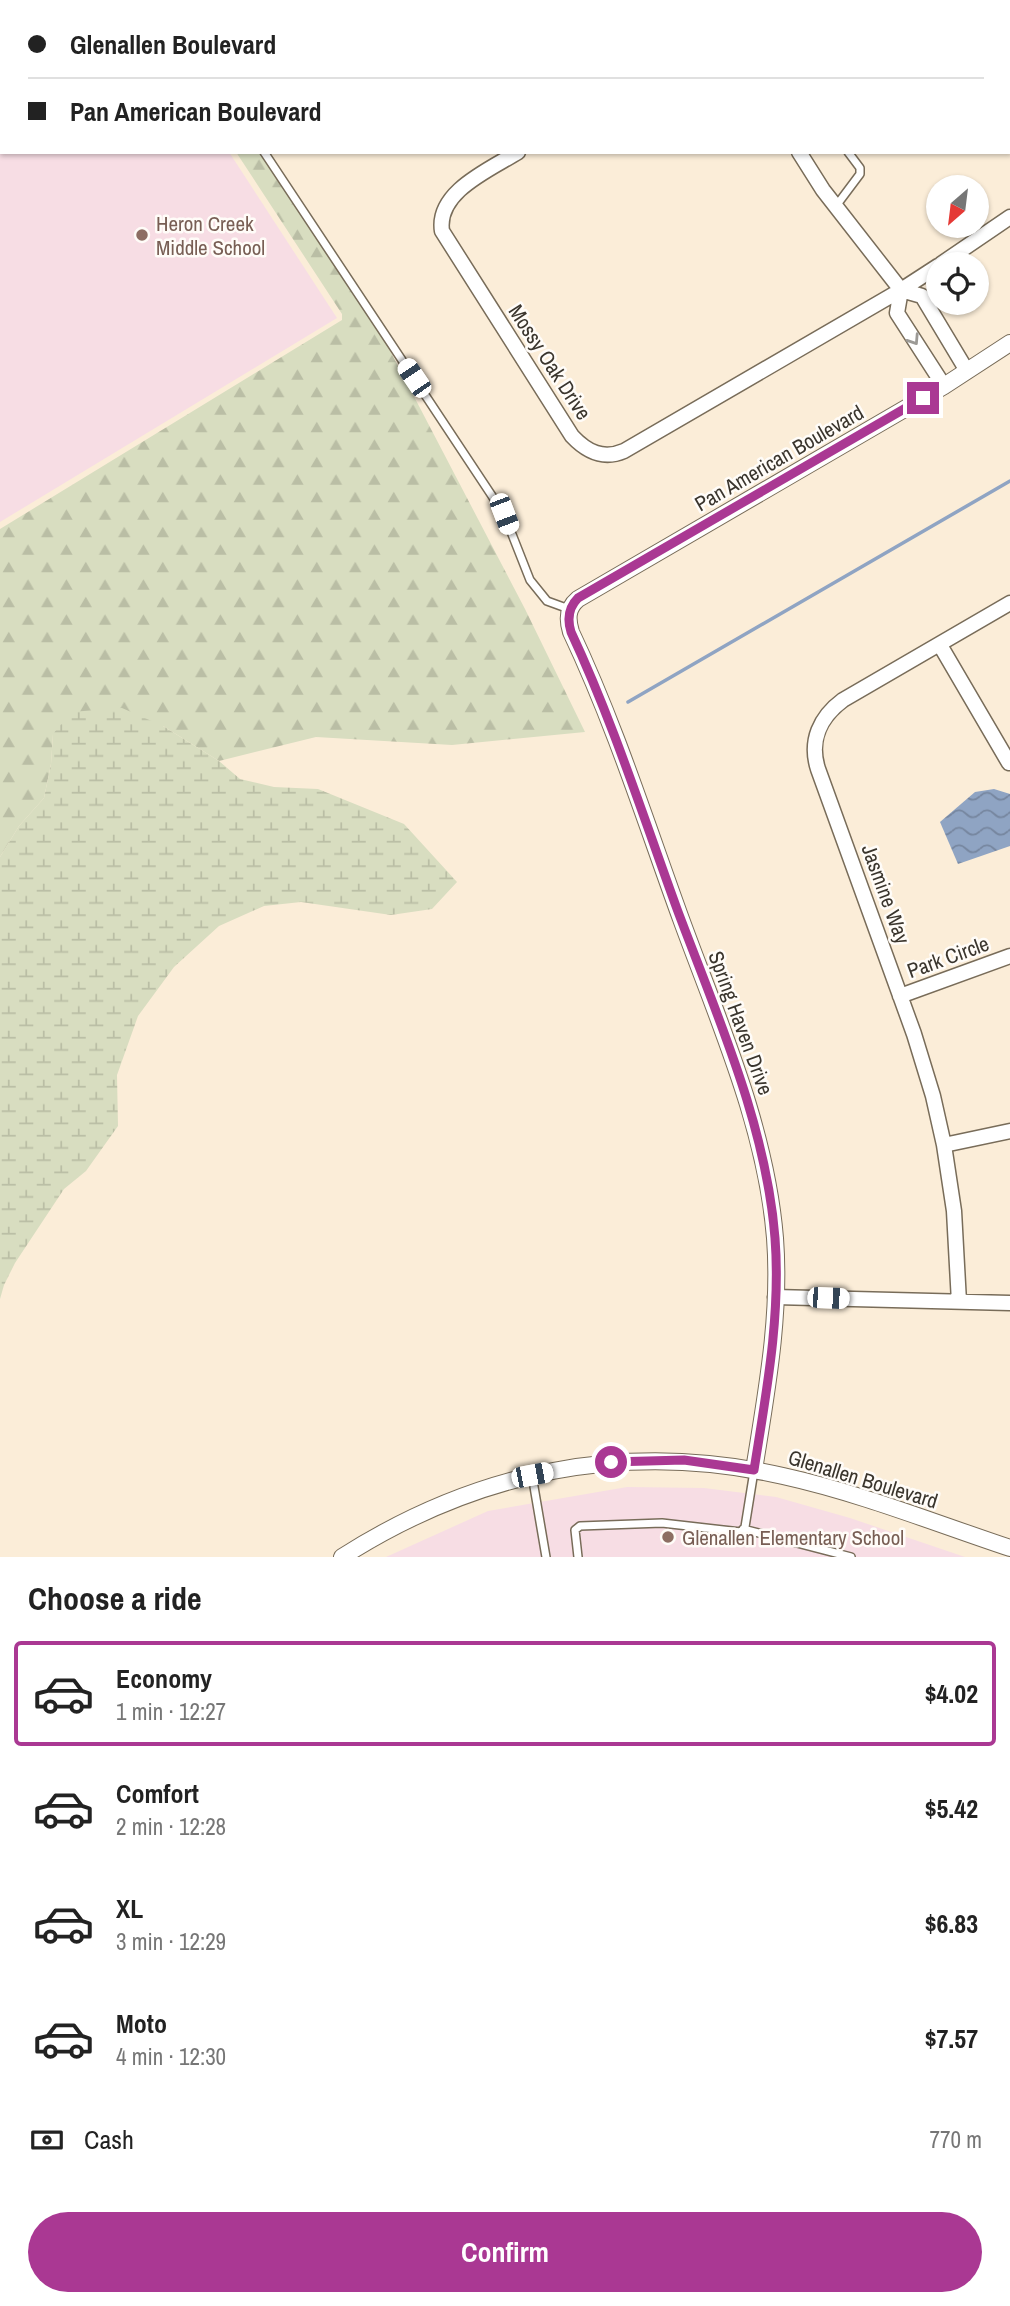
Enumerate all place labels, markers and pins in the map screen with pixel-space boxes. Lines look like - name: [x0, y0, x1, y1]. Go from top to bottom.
- place label: Heron Creek Middle School: [156, 209, 265, 262]
- marker: Heron Creek Middle School: [134, 227, 150, 243]
- place label: Glenallen Elementary School: [682, 1523, 904, 1552]
- marker: Glenallen Elementary School: [660, 1529, 676, 1545]

